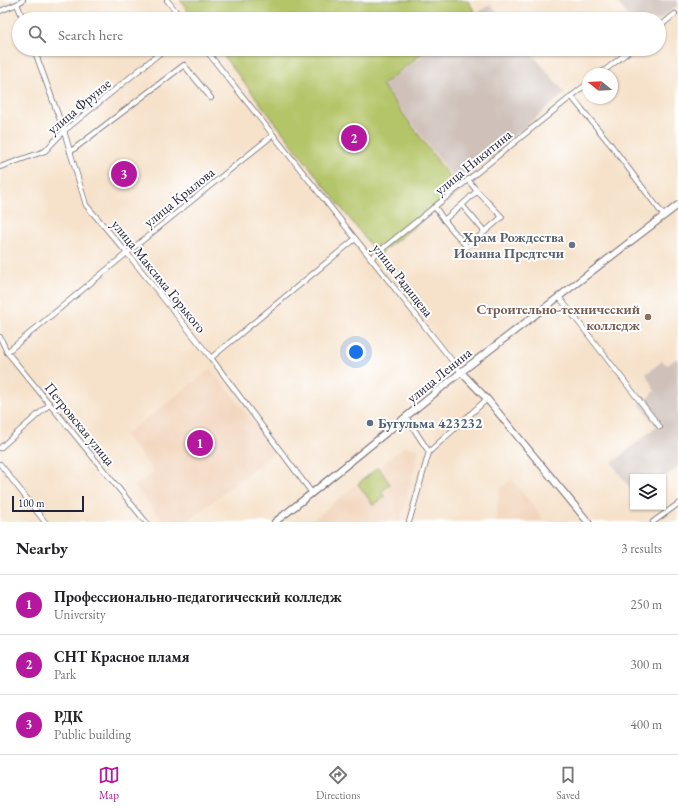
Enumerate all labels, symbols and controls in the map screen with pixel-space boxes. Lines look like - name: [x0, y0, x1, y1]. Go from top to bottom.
- search box: [12, 12, 666, 56]
- icon: search: [26, 23, 48, 45]
- text: Search here: [58, 25, 123, 44]
- north arrow: [582, 68, 618, 104]
- street label: улица Фрунзе: [44, 74, 115, 138]
- pin: 2: [341, 123, 367, 153]
- street label: улица Никитина: [431, 125, 516, 199]
- pin: 3: [111, 159, 137, 189]
- street label: улица Крылова: [140, 163, 218, 231]
- street label: улица Максима Горького: [108, 216, 210, 336]
- place label: Храм Рождества Иоанна Предтечи: [454, 228, 565, 262]
- street label: улица Радищева: [369, 240, 438, 321]
- marker: Храм Рождества Иоанна Предтечи: [567, 240, 577, 250]
- place label: Строительно-технический колледж: [477, 300, 641, 334]
- marker: Строительно-технический колледж: [643, 312, 653, 322]
- your location: [346, 342, 366, 362]
- street label: улица Ленина: [403, 343, 475, 407]
- street label: Петровская улица: [41, 379, 119, 470]
- place label: Бугульма 423232: [378, 414, 483, 432]
- marker: Бугульма 423232: [365, 418, 375, 428]
- pin: 1: [187, 428, 213, 458]
- map controls: [630, 474, 666, 510]
- button: layers: [630, 474, 666, 510]
- scale bar: [12, 494, 84, 513]
- text: 100 m: [18, 496, 45, 510]
- text: Nearby: [16, 537, 68, 559]
- text: 3 results: [621, 540, 662, 557]
- text: Профессионально-педагогический колледж: [54, 587, 342, 606]
- text: 1: [26, 596, 32, 613]
- text: 250 m: [631, 596, 662, 613]
- text: University: [54, 606, 106, 623]
- text: СНТ Красное пламя: [54, 647, 190, 666]
- text: 2: [26, 656, 32, 673]
- text: 300 m: [631, 656, 662, 673]
- text: Park: [54, 666, 76, 683]
- text: РДК: [54, 707, 83, 726]
- text: 3: [26, 716, 32, 733]
- text: 400 m: [631, 716, 662, 733]
- text: Public building: [54, 726, 131, 743]
- tab: Map: [98, 764, 120, 802]
- tab: Directions: [316, 764, 360, 802]
- tab: Saved: [556, 764, 580, 802]

